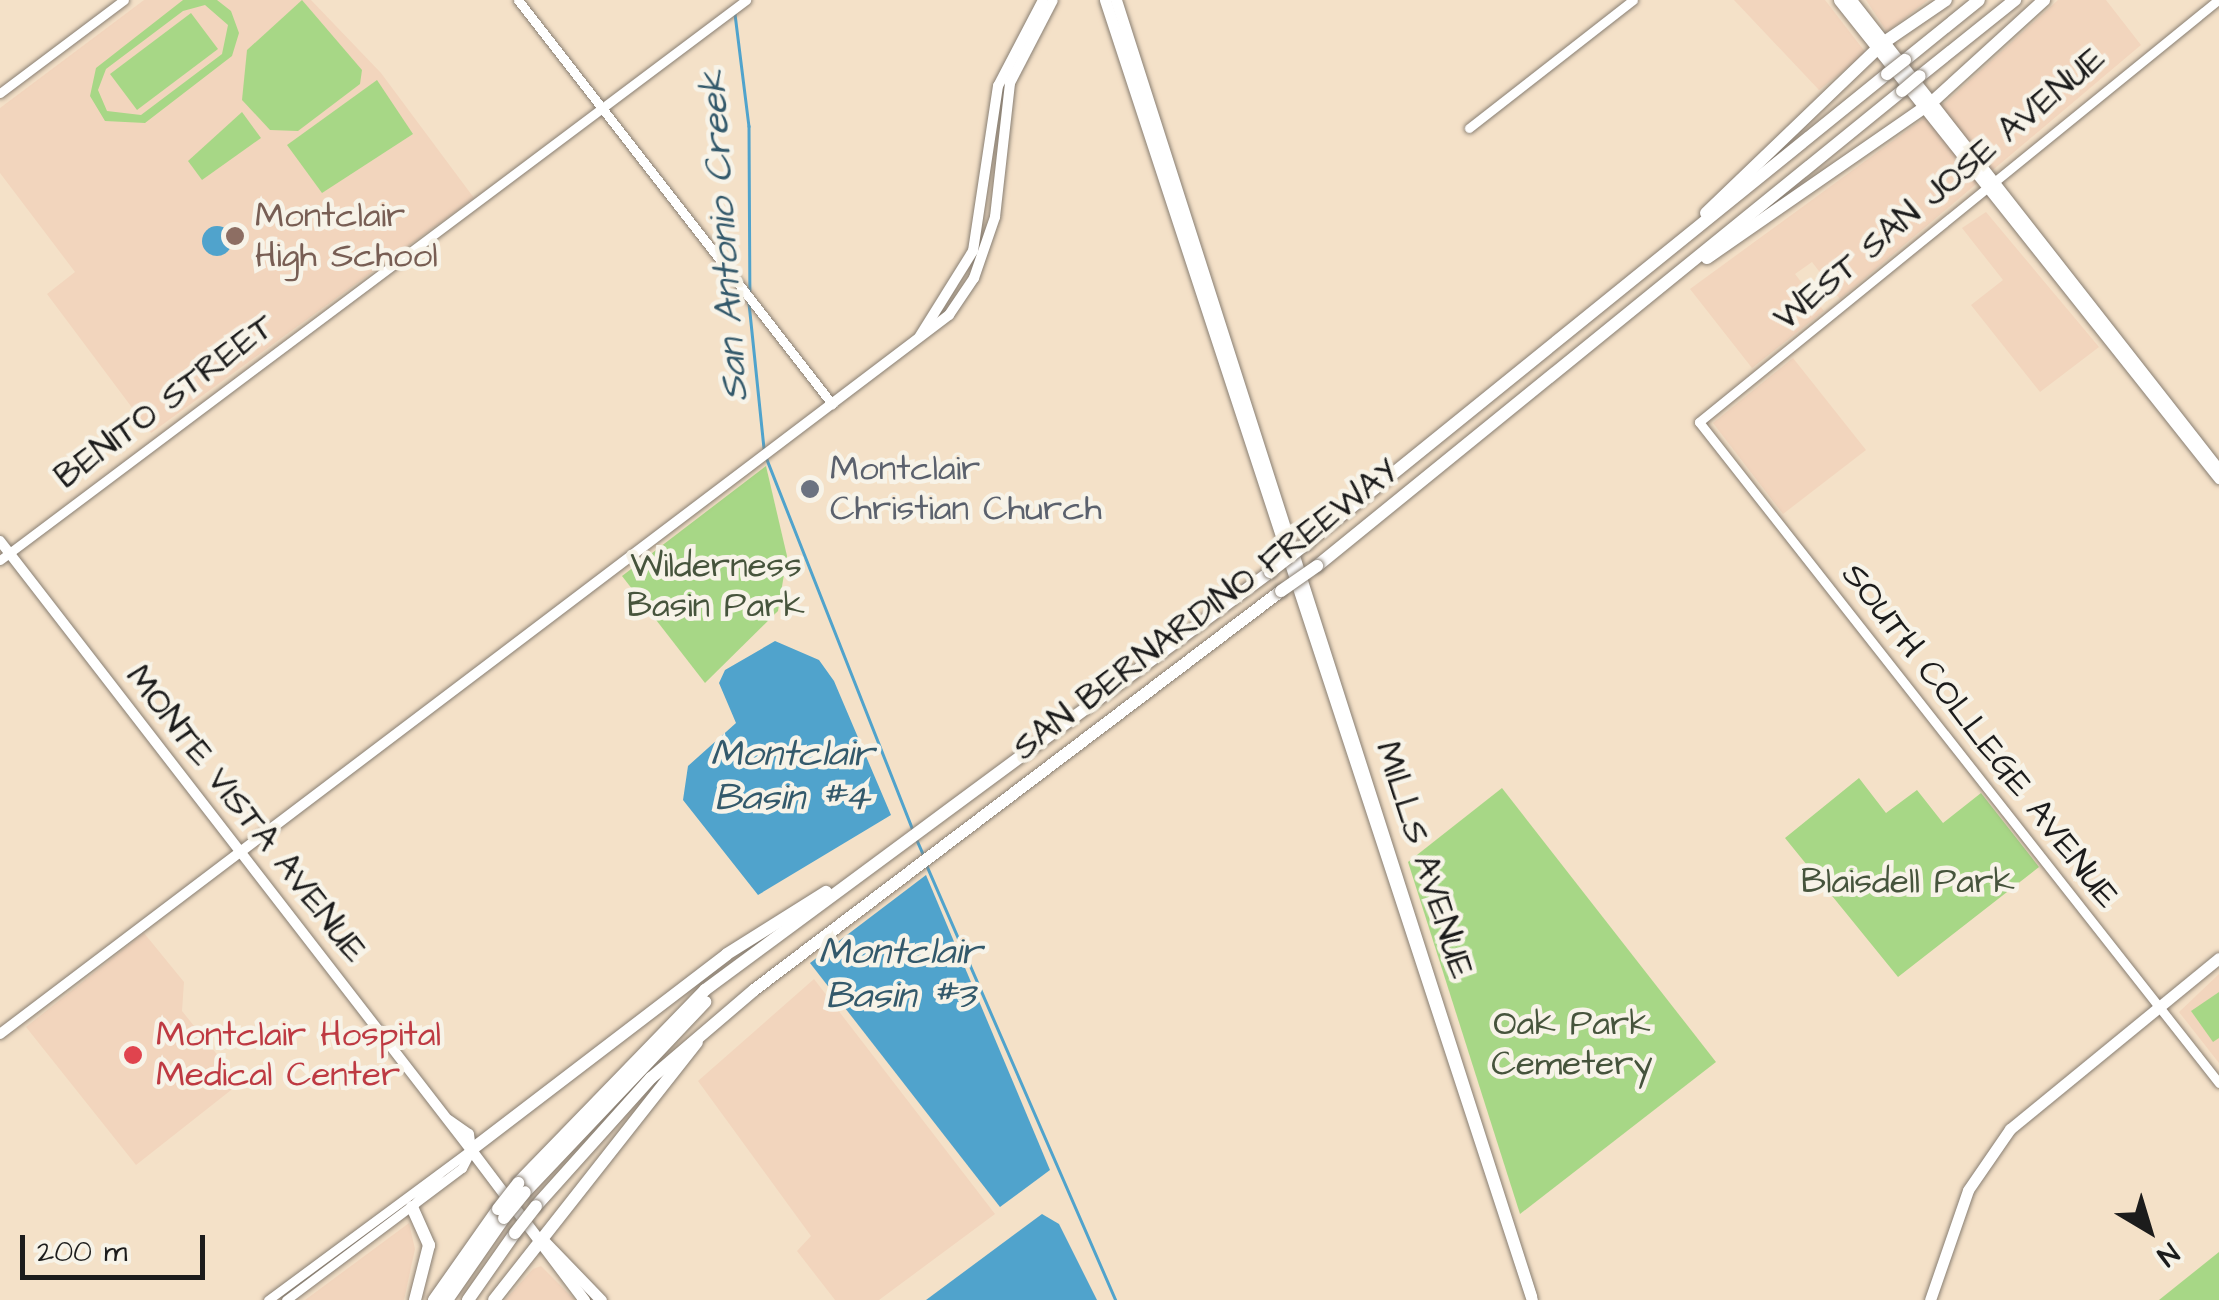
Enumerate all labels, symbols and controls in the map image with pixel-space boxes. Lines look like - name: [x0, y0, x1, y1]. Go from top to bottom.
- street label: WEST SAN JOSE AVENUE: [1766, 38, 2114, 340]
- water label: San Antonio Creek: [691, 69, 759, 403]
- place label: Montclair High School: [255, 195, 438, 277]
- marker: Montclair High School: [224, 225, 246, 247]
- street label: BENITO STREET: [47, 306, 283, 498]
- place label: Montclair Christian Church: [830, 448, 1102, 530]
- street label: SAN BERNARDINO FREEWAY: [1005, 451, 1407, 769]
- marker: Montclair Christian Church: [799, 478, 821, 500]
- park label: Wilderness Basin Park: [627, 545, 805, 627]
- street label: SOUTH COLLEGE AVENUE: [1832, 555, 2128, 917]
- street label: MONTE VISTA AVENUE: [117, 657, 375, 971]
- water label: Montclair Basin #4: [710, 732, 874, 822]
- street label: MILLS AVENUE: [1366, 736, 1482, 984]
- park label: Blaisdell Park: [1801, 861, 2015, 903]
- water label: Montclair Basin #3: [818, 930, 982, 1019]
- park label: Oak Park Cemetery: [1491, 1003, 1653, 1085]
- place label: Montclair Hospital Medical Center: [156, 1014, 441, 1096]
- marker: Montclair Hospital Medical Center: [120, 1042, 146, 1068]
- north arrow: [2099, 1180, 2199, 1280]
- scale bar: [25, 1215, 210, 1277]
- text: 200 m: [37, 1231, 127, 1273]
- text: N: [2149, 1233, 2187, 1275]

